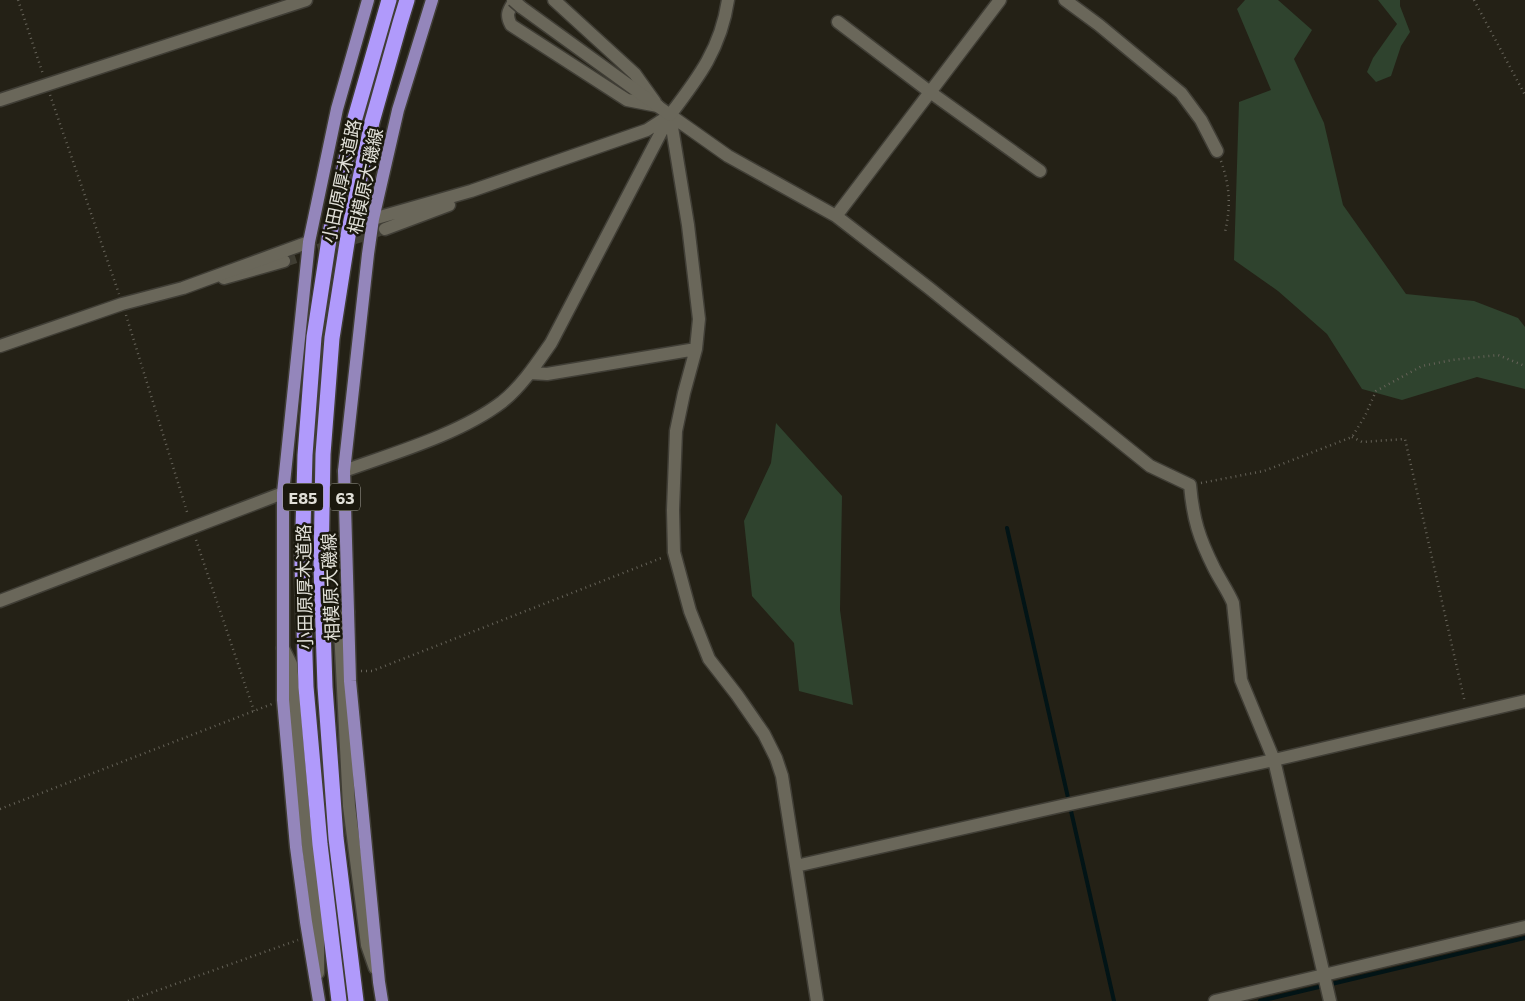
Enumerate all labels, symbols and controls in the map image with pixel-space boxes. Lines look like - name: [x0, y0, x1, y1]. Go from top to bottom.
- street label: 小田原厚木道路: [317, 117, 365, 245]
- street label: 相模原大磯線: [343, 126, 387, 236]
- road number: E85: [283, 484, 323, 511]
- road number: 63: [330, 484, 360, 511]
- street label: 小田原厚木道路: [292, 524, 316, 650]
- street label: 相模原大磯線: [317, 533, 343, 641]

